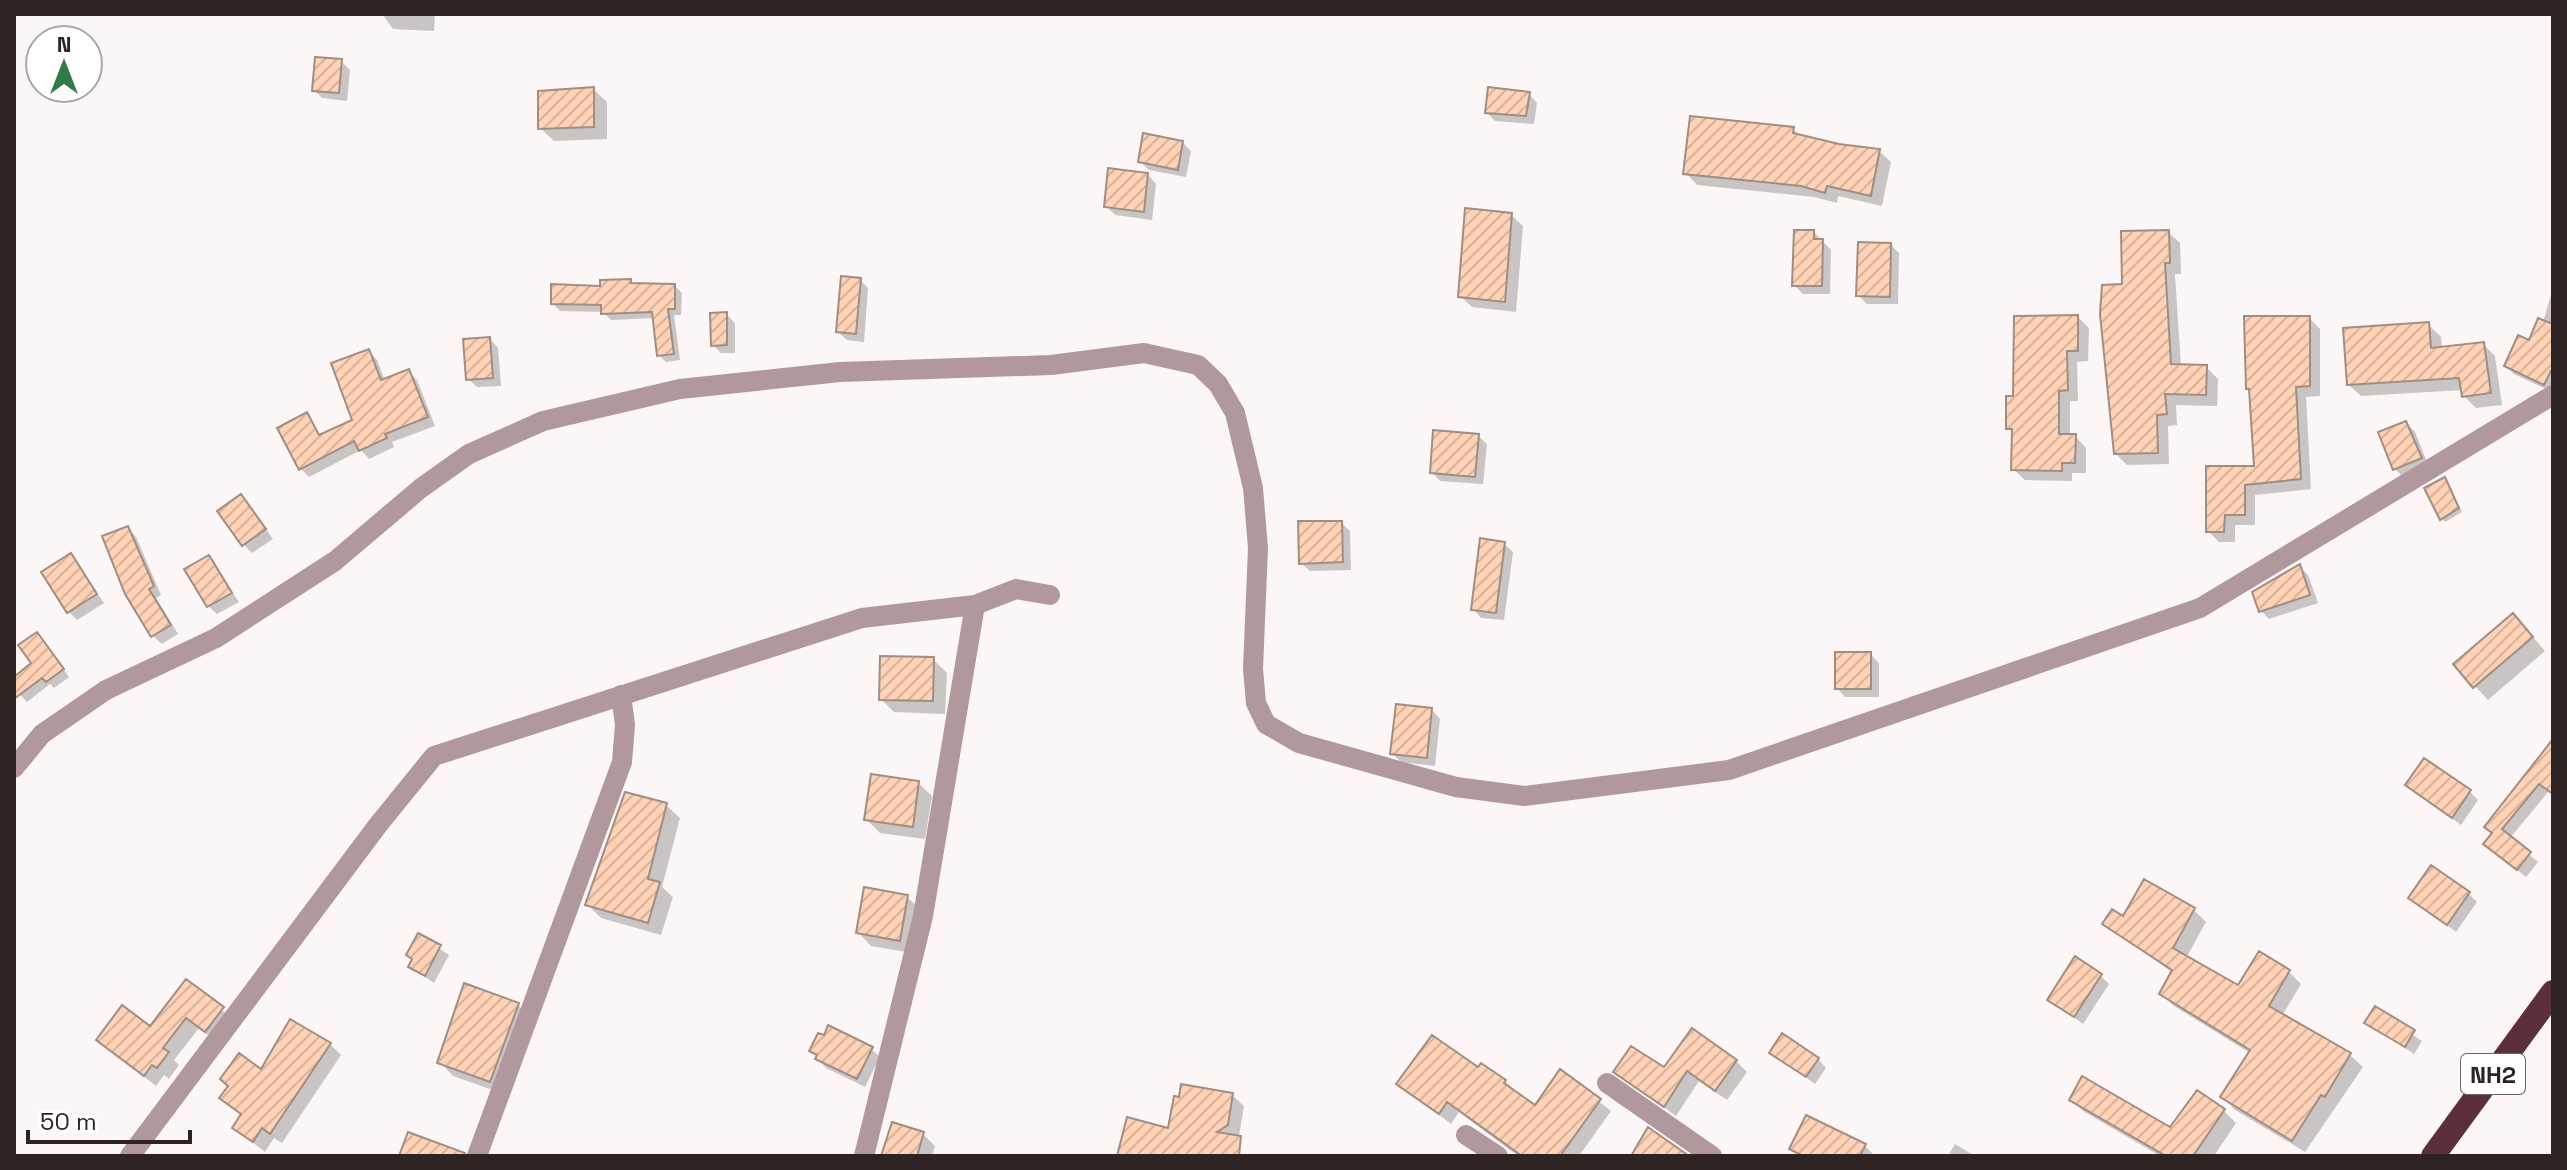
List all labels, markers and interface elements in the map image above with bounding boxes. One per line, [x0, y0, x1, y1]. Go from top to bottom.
north arrow [24, 24, 104, 104]
text: N [57, 30, 71, 58]
road number: NH2 [2461, 1054, 2525, 1094]
scale bar [28, 1094, 190, 1144]
text: 50 m [40, 1106, 97, 1137]

